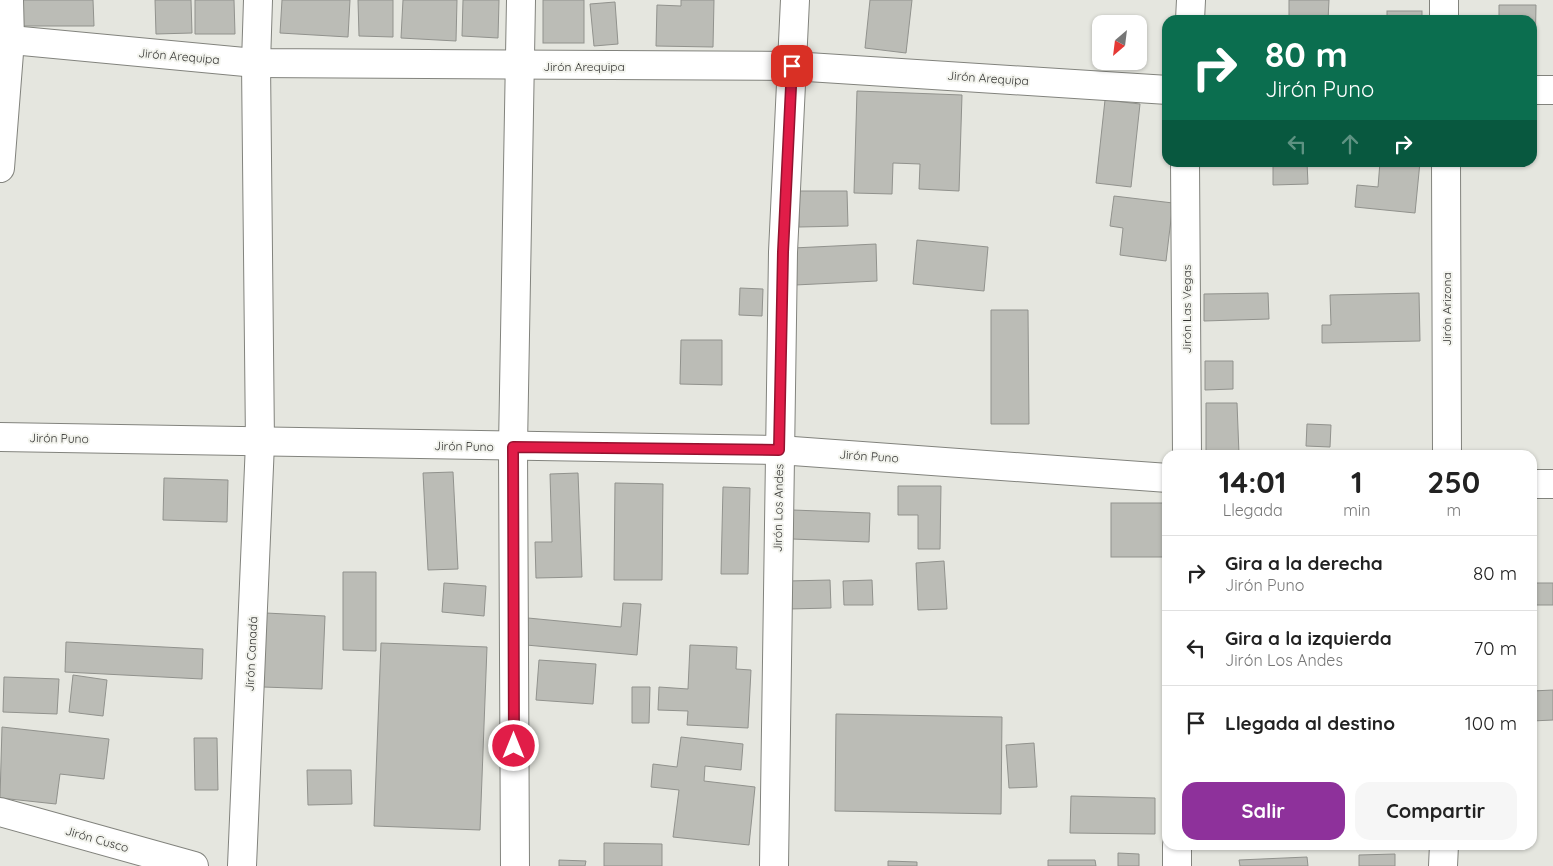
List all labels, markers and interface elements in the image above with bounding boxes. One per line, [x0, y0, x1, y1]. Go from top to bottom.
north arrow [1092, 15, 1148, 70]
map controls [1092, 15, 1147, 70]
text: 80 m [1265, 32, 1348, 76]
icon: right [1182, 35, 1247, 100]
street label: Jirón Arequipa [138, 45, 220, 67]
pin [771, 45, 813, 87]
icon: arrive [778, 52, 806, 80]
street label: Jirón Arequipa [543, 59, 625, 74]
street label: Jirón Arequipa [947, 68, 1029, 88]
text: Jirón Puno [1265, 75, 1374, 103]
icon: left [1283, 130, 1311, 158]
icon: ahead [1336, 130, 1364, 158]
icon: right [1389, 130, 1417, 158]
street label: Jirón Las Vegas [1179, 264, 1194, 353]
street label: Jirón Arizona [1439, 272, 1454, 346]
street label: Jirón Puno [29, 430, 89, 446]
street label: Jirón Puno [434, 438, 494, 454]
street label: Jirón Puno [839, 446, 899, 466]
street label: Jirón Los Andes [770, 463, 786, 552]
text: 14:01 [1219, 463, 1286, 501]
text: 1 [1351, 463, 1363, 501]
text: 250 [1427, 463, 1480, 501]
text: Llegada [1223, 500, 1283, 520]
text: min [1343, 500, 1371, 520]
text: m [1446, 500, 1461, 520]
text: Gira a la derecha [1225, 551, 1383, 575]
icon: right [1182, 559, 1210, 587]
text: 80 m [1473, 561, 1517, 585]
text: Jirón Puno [1225, 575, 1305, 595]
street label: Jirón Canadá [242, 616, 260, 692]
text: Gira a la izquierda [1225, 626, 1392, 650]
icon: left [1182, 634, 1210, 662]
text: 70 m [1473, 636, 1517, 660]
text: Jirón Los Andes [1225, 650, 1343, 670]
icon: arrive [1182, 709, 1210, 737]
text: Llegada al destino [1225, 711, 1395, 735]
text: 100 m [1465, 711, 1517, 735]
position arrow [487, 719, 539, 771]
button: Salir [1182, 782, 1345, 840]
button: Compartir [1355, 782, 1517, 840]
street label: Jirón Cusco [64, 823, 130, 855]

